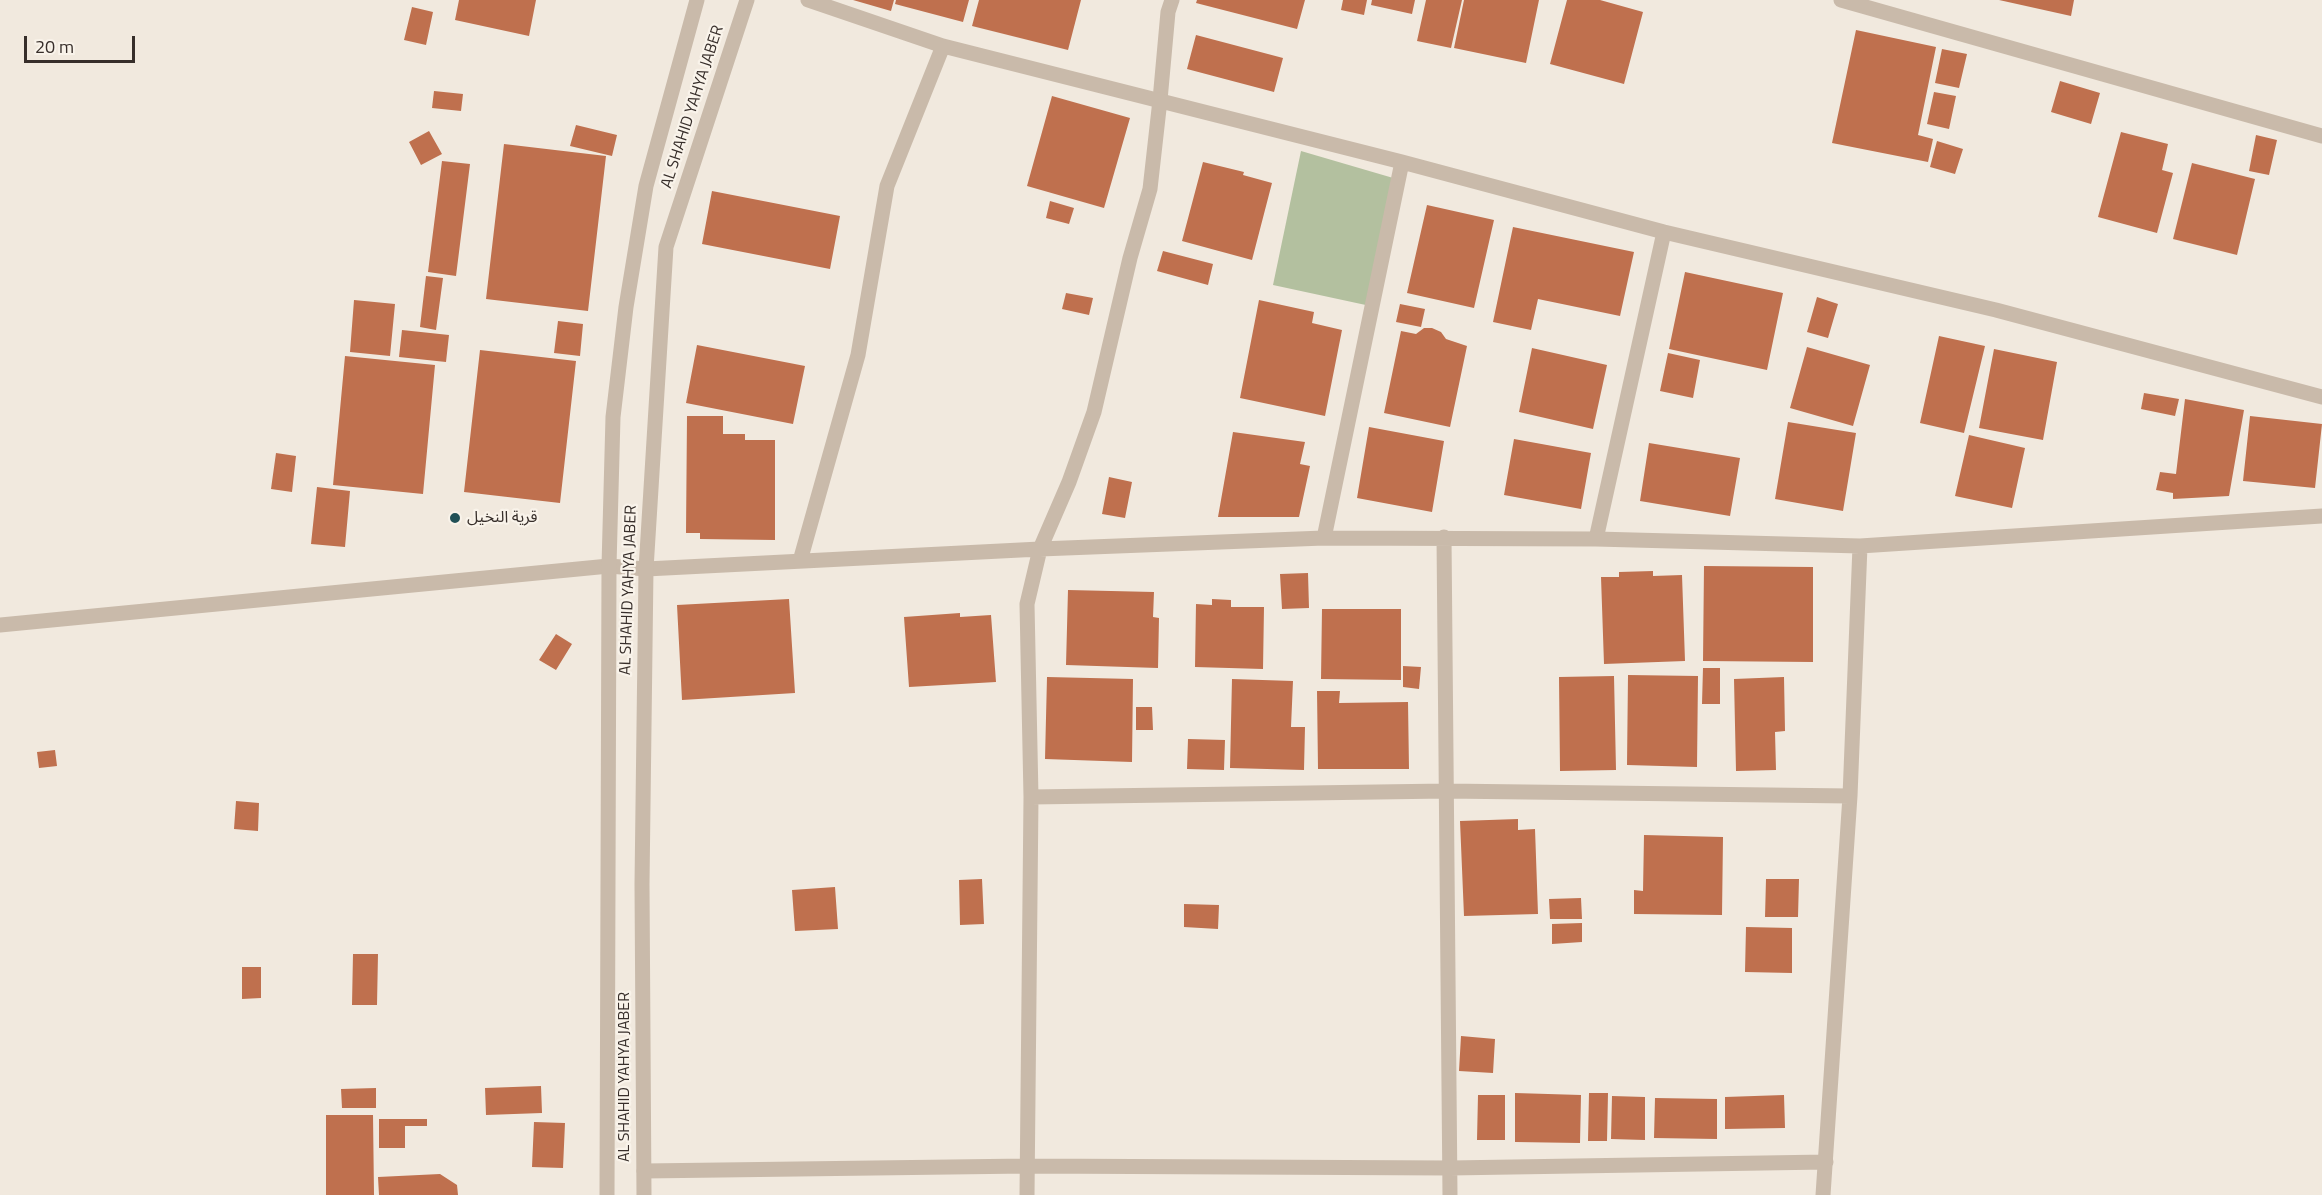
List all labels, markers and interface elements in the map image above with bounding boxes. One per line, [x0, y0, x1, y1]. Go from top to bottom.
street label: AL SHAHID YAHYA JABER [658, 23, 728, 191]
scale bar [27, 24, 138, 62]
text: 20 m [35, 33, 74, 60]
street label: AL SHAHID YAHYA JABER [616, 505, 642, 675]
place label: قرية النخيل [467, 508, 537, 528]
marker: قرية النخيل [448, 511, 462, 525]
street label: AL SHAHID YAHYA JABER [615, 992, 635, 1162]

